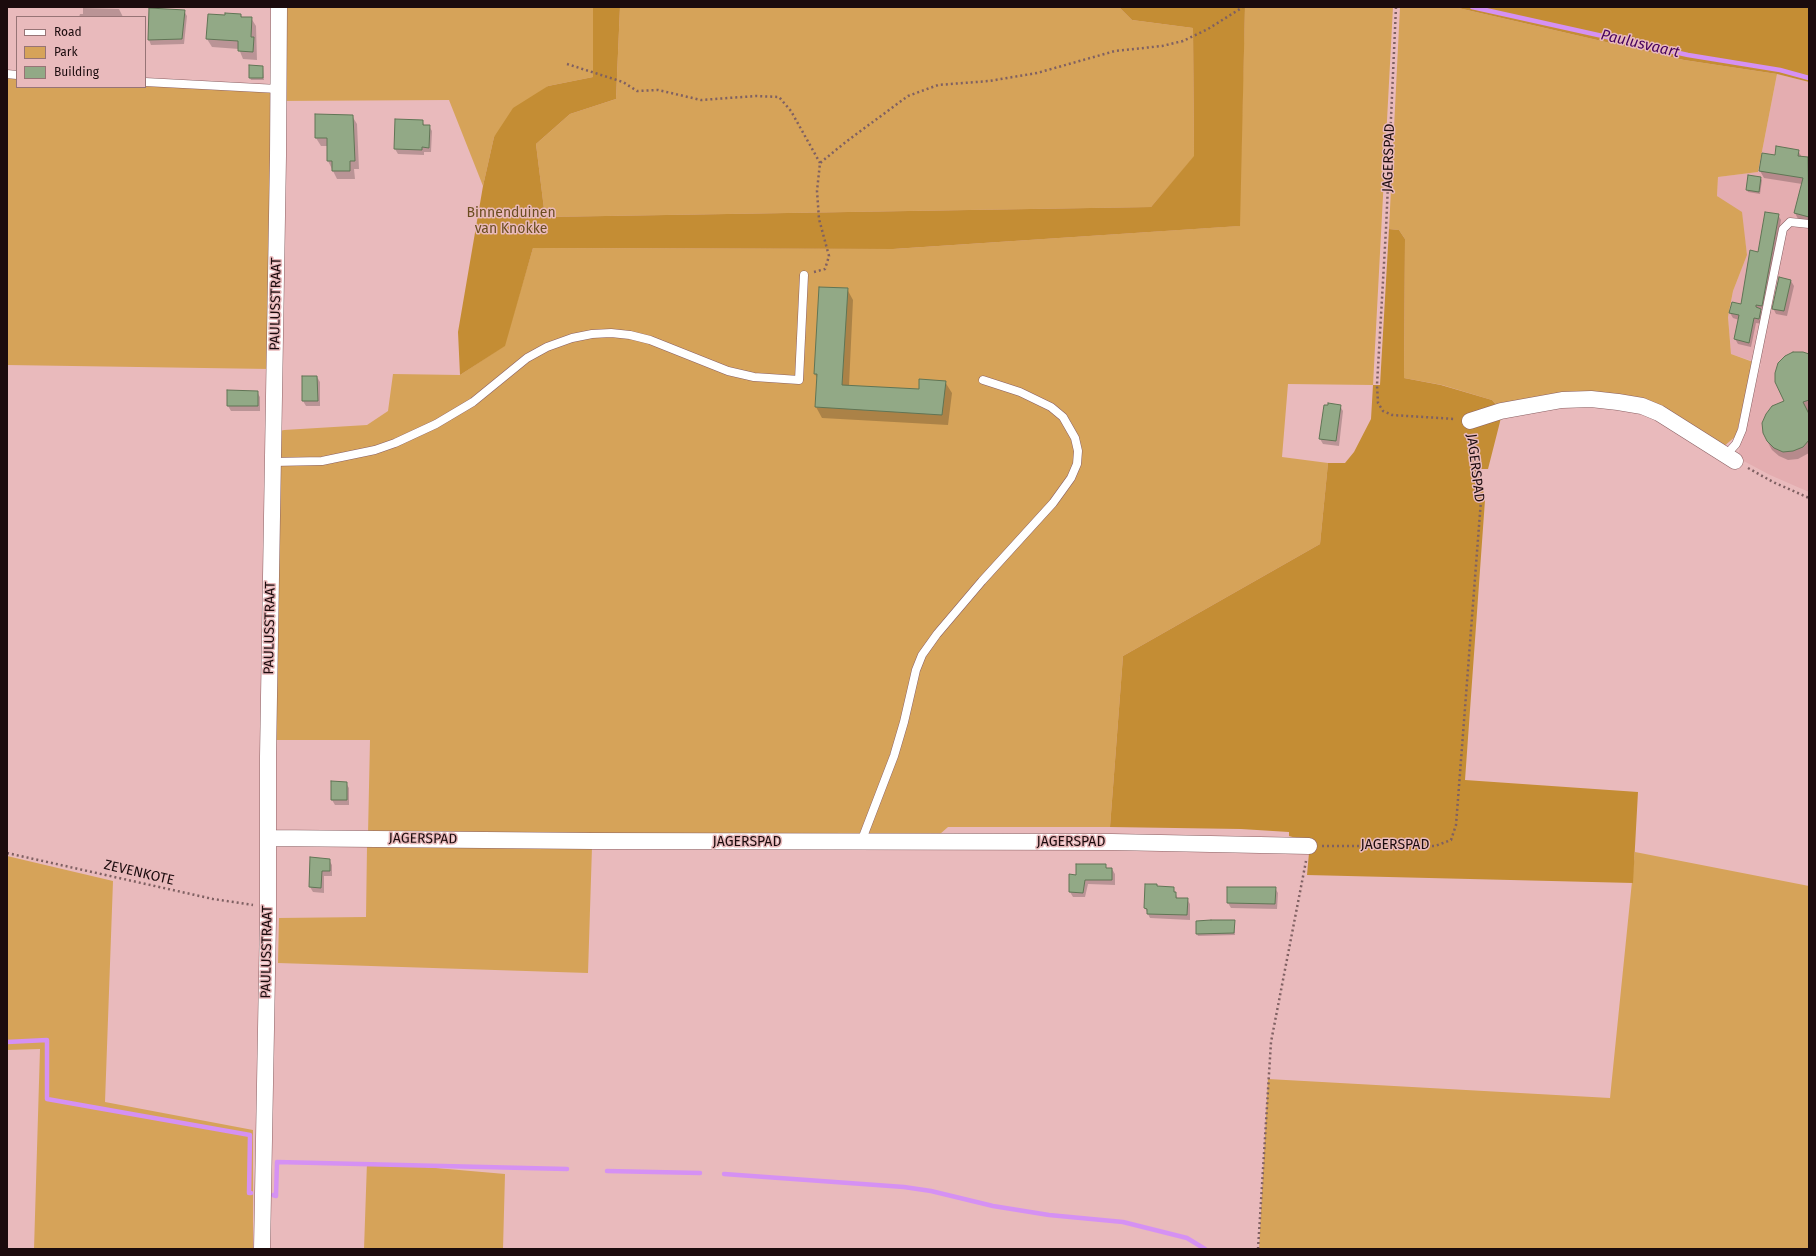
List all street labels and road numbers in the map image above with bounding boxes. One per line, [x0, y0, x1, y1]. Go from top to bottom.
street label: JAGERSPAD [1379, 123, 1399, 193]
street label: PAULUSSTRAAT [267, 257, 285, 351]
street label: JAGERSPAD [1462, 433, 1488, 503]
street label: PAULUSSTRAAT [261, 581, 279, 675]
street label: JAGERSPAD [388, 830, 458, 848]
street label: JAGERSPAD [713, 834, 781, 850]
street label: JAGERSPAD [1037, 834, 1105, 850]
street label: JAGERSPAD [1361, 837, 1429, 853]
street label: ZEVENKOTE [102, 857, 176, 889]
street label: PAULUSSTRAAT [258, 905, 276, 999]

